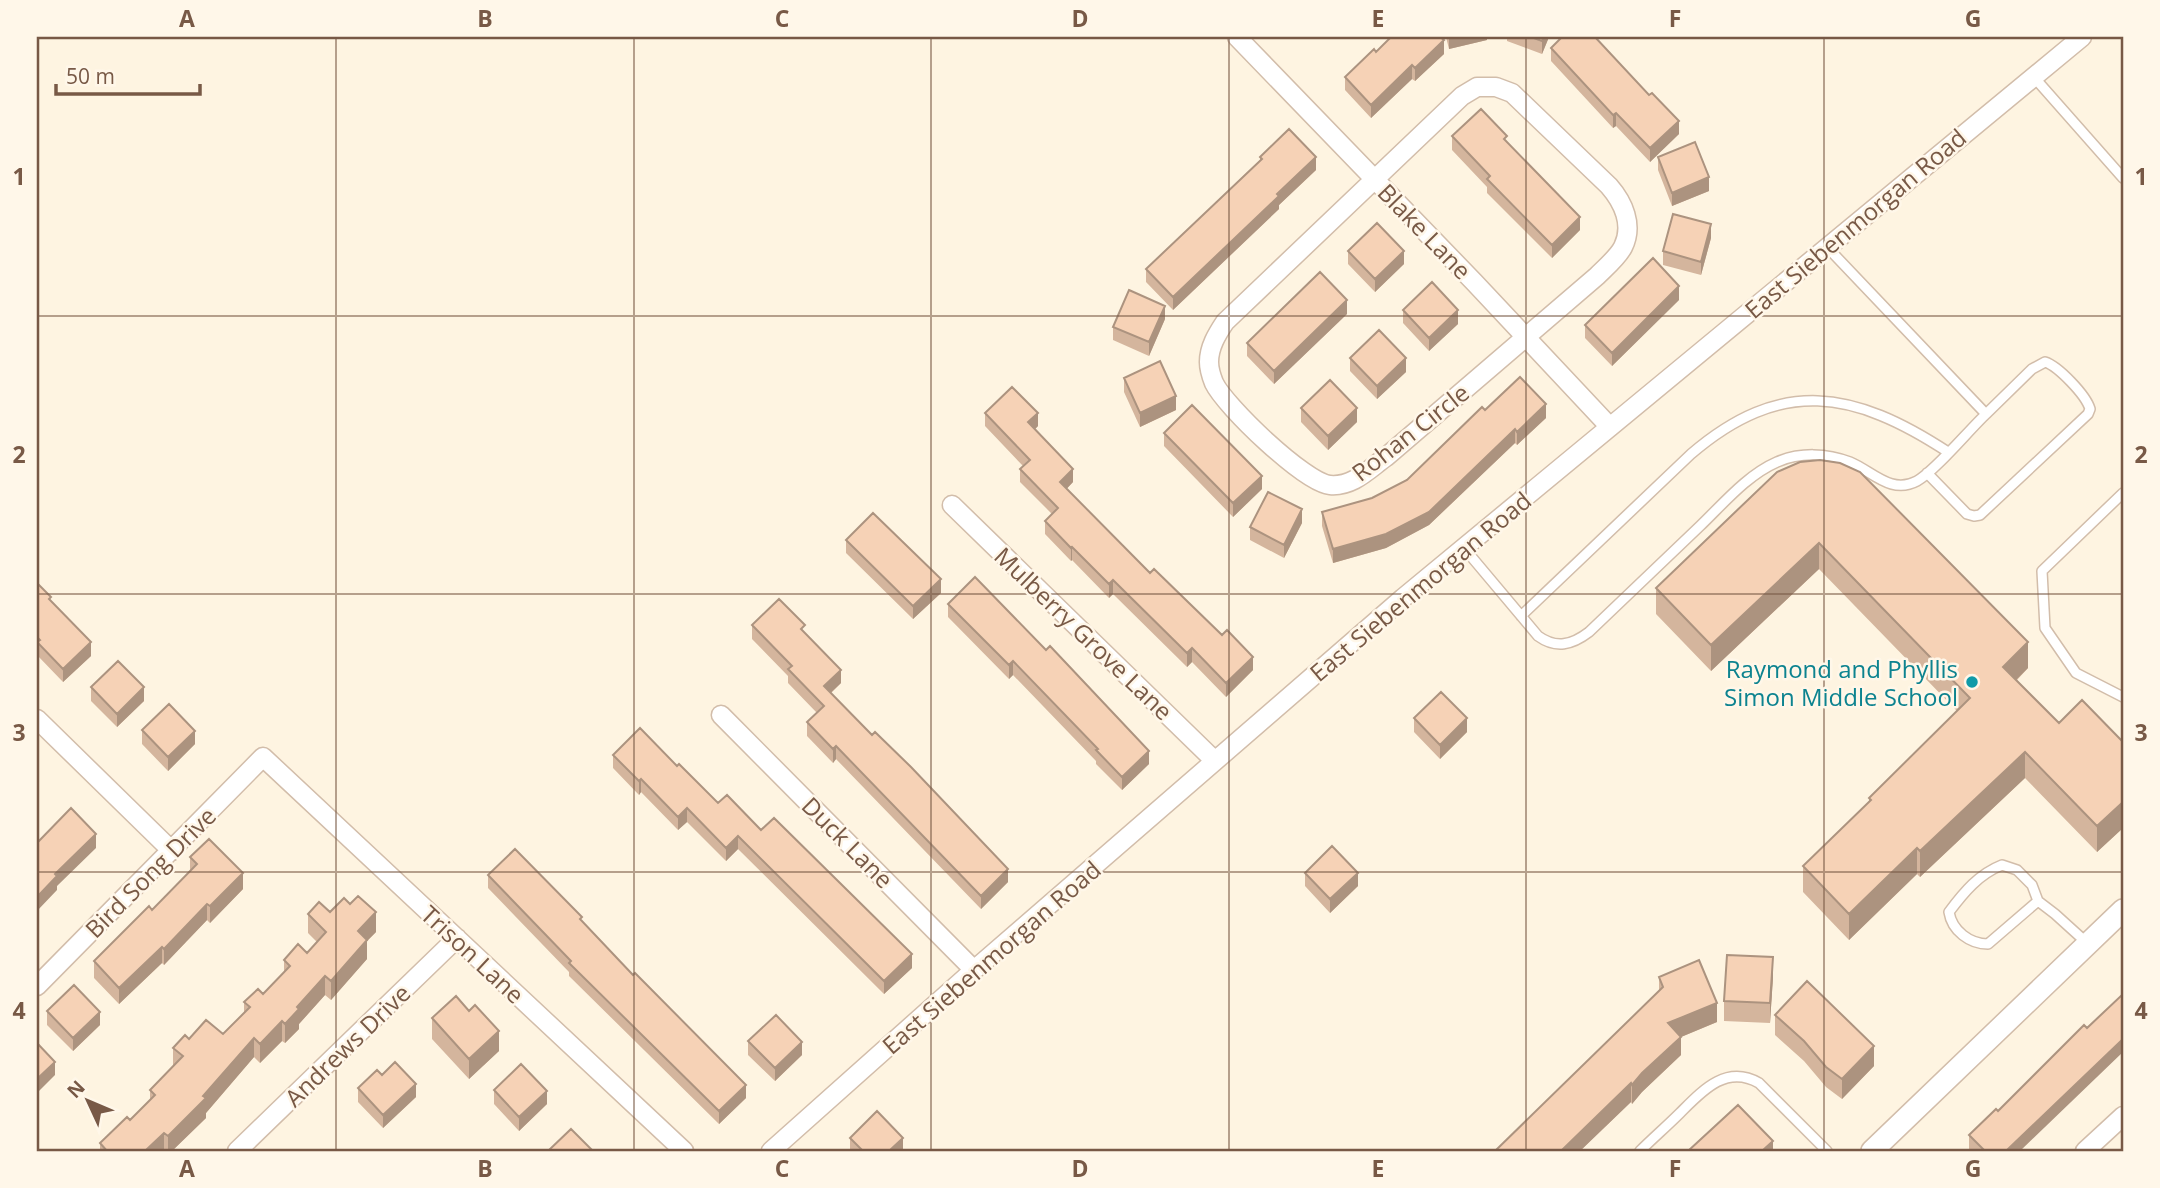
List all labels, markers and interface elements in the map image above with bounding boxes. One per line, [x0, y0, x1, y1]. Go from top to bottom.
text: A [179, 2, 195, 34]
text: B [477, 2, 493, 34]
text: C [775, 2, 789, 34]
text: D [1071, 2, 1089, 34]
text: E [1372, 2, 1384, 34]
text: F [1669, 2, 1681, 34]
text: G [1965, 2, 1981, 34]
scale bar [56, 52, 200, 96]
text: 50 m [66, 62, 115, 90]
street label: East Siebenmorgan Road [1737, 121, 1973, 325]
text: 1 [12, 160, 26, 192]
text: 1 [2134, 160, 2148, 192]
street label: Blake Lane [1371, 176, 1479, 286]
street label: Rohan Circle [1345, 376, 1475, 488]
text: 2 [12, 438, 26, 470]
text: 2 [2134, 438, 2148, 470]
street label: East Siebenmorgan Road [1302, 484, 1538, 688]
street label: Mulberry Grove Lane [988, 539, 1180, 727]
place label: Raymond and Phyllis Simon Middle School [1724, 652, 1958, 713]
marker: Raymond and Phyllis Simon Middle School [1964, 674, 1980, 690]
text: 3 [12, 716, 26, 748]
text: 3 [2134, 716, 2148, 748]
street label: Duck Lane [795, 789, 901, 895]
street label: Bird Song Drive [77, 799, 223, 945]
street label: East Siebenmorgan Road [875, 853, 1107, 1061]
street label: Trison Lane [414, 898, 532, 1010]
street label: Andrews Drive [277, 977, 417, 1113]
text: 4 [12, 994, 26, 1026]
text: 4 [2134, 994, 2148, 1026]
north arrow [52, 1066, 122, 1136]
text: N [61, 1075, 90, 1104]
text: A [179, 1152, 195, 1184]
text: B [477, 1152, 493, 1184]
text: C [775, 1152, 789, 1184]
text: D [1071, 1152, 1089, 1184]
text: E [1372, 1152, 1384, 1184]
text: F [1669, 1152, 1681, 1184]
text: G [1965, 1152, 1981, 1184]

